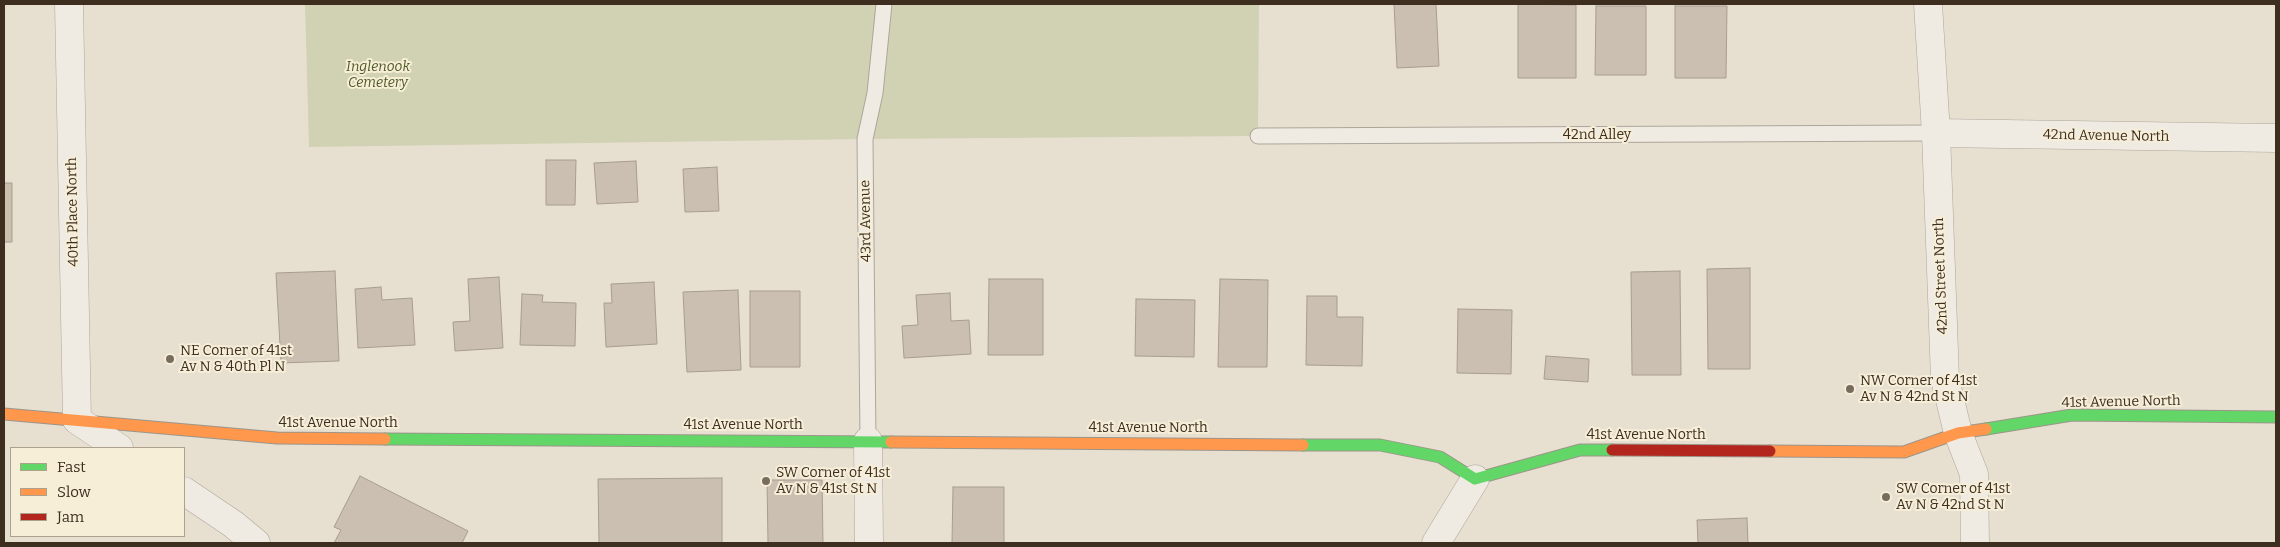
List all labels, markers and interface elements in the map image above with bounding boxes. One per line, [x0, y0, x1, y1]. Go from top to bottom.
park label: Inglenook Cemetery [346, 59, 410, 92]
street label: 42nd Avenue North [2043, 126, 2169, 146]
street label: 42nd Alley [1563, 127, 1631, 143]
street label: 40th Place North [64, 157, 82, 267]
street label: 43rd Avenue [857, 180, 875, 262]
street label: 42nd Street North [1931, 217, 1951, 335]
place label: NE Corner of 41st Av N & 40th Pl N [180, 343, 292, 376]
marker: NE Corner of 41st Av N & 40th Pl N [164, 353, 176, 365]
place label: NW Corner of 41st Av N & 42nd St N [1860, 373, 1977, 406]
marker: NW Corner of 41st Av N & 42nd St N [1844, 383, 1856, 395]
street label: 41st Avenue North [2061, 393, 2181, 411]
street label: 41st Avenue North [278, 415, 398, 431]
street label: 41st Avenue North [683, 417, 803, 433]
street label: 41st Avenue North [1088, 420, 1208, 436]
street label: 41st Avenue North [1586, 427, 1706, 443]
legend [10, 447, 185, 537]
text: Fast [57, 458, 86, 476]
place label: SW Corner of 41st Av N & 41st St N [776, 465, 890, 498]
marker: SW Corner of 41st Av N & 41st St N [760, 475, 772, 487]
place label: SW Corner of 41st Av N & 42nd St N [1896, 481, 2010, 514]
text: Slow [57, 483, 91, 501]
marker: SW Corner of 41st Av N & 42nd St N [1880, 491, 1892, 503]
text: Jam [57, 508, 84, 526]

